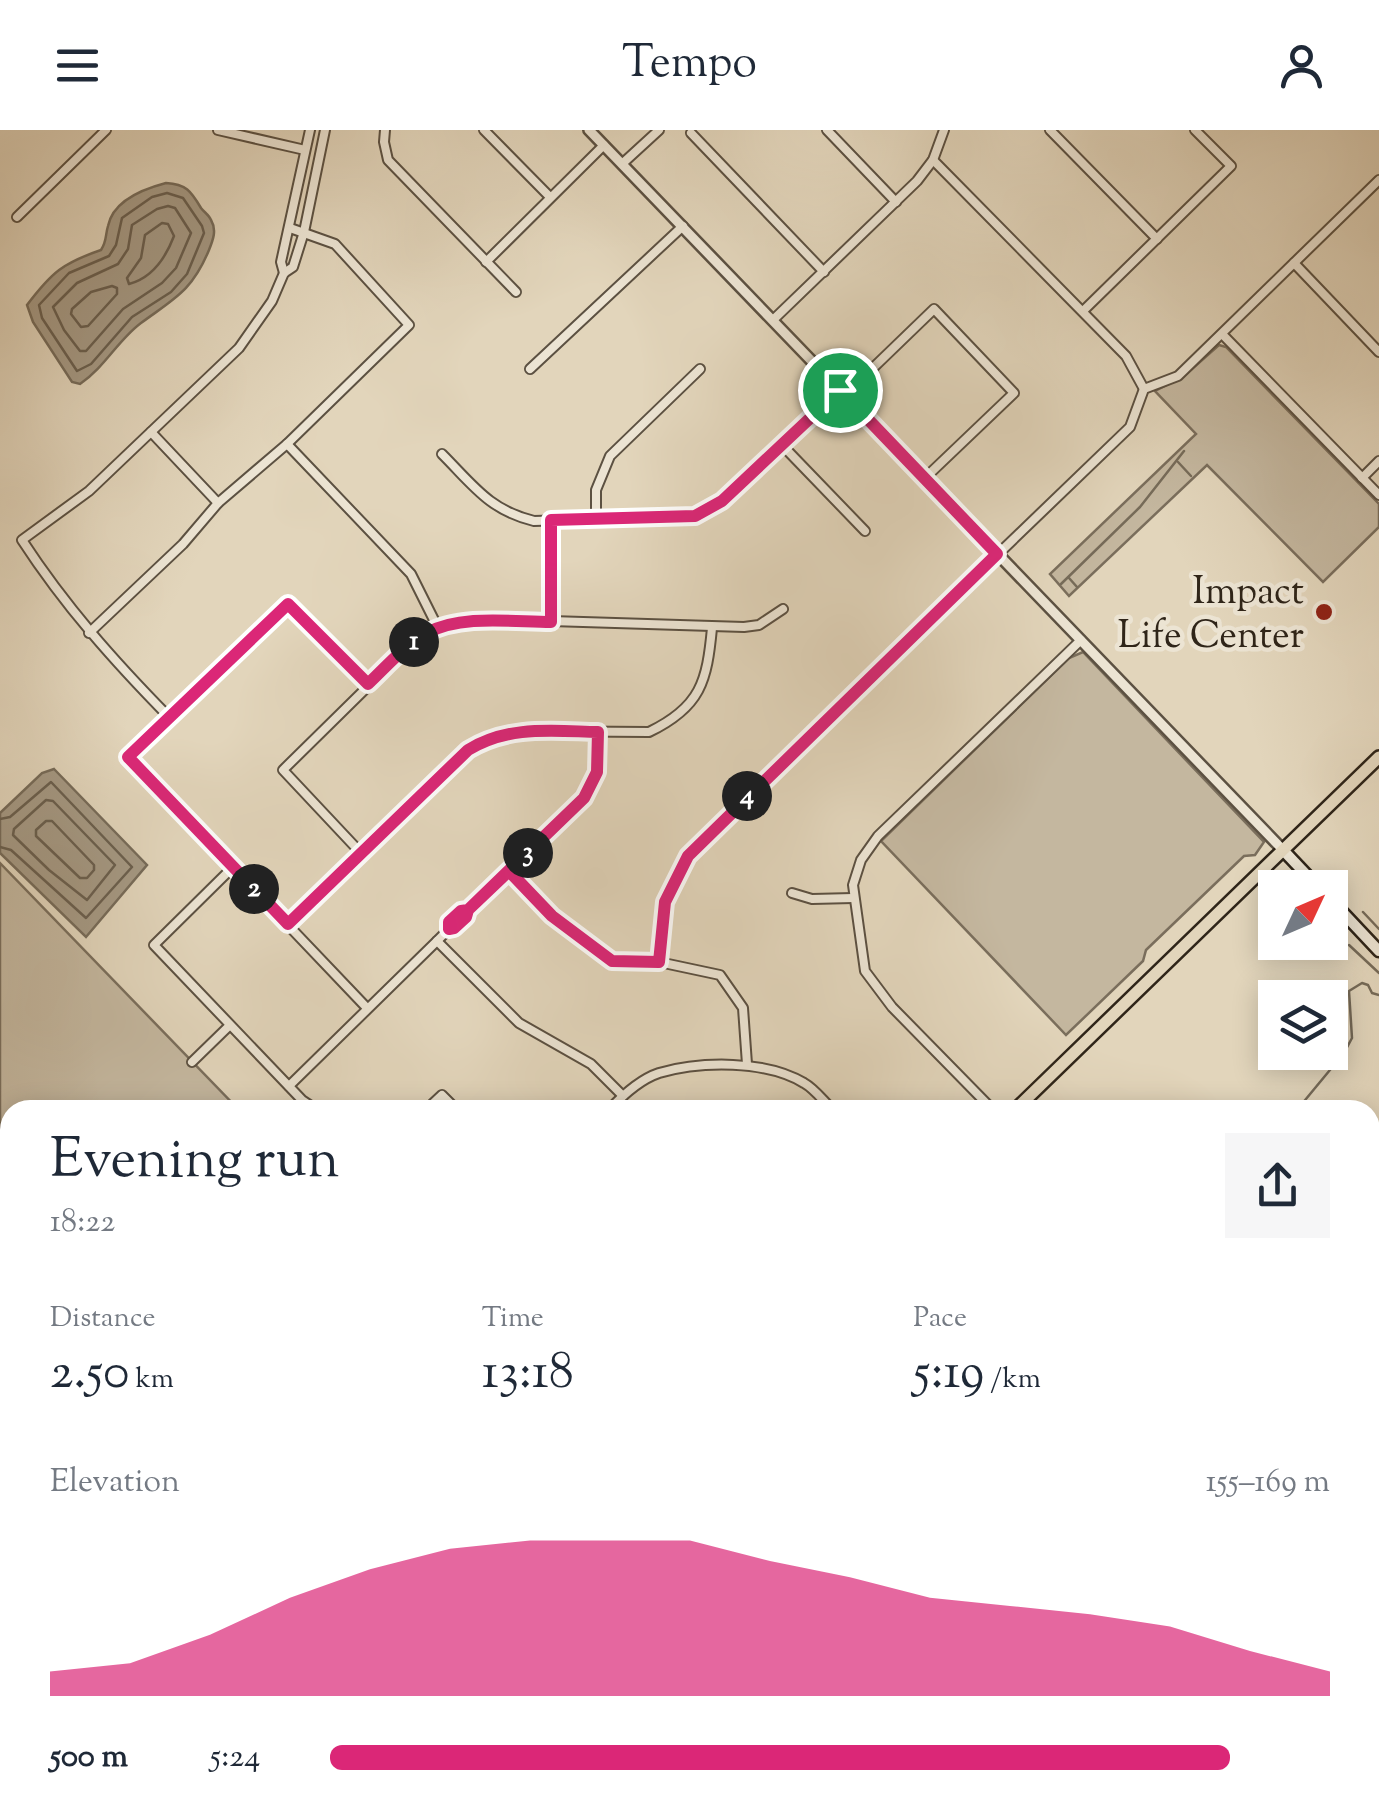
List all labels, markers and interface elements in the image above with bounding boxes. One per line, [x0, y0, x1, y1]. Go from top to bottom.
text: Tempo [622, 33, 757, 98]
icon: menu [50, 38, 105, 93]
icon: person [1274, 38, 1329, 93]
pin [798, 348, 883, 433]
icon: arrive [813, 363, 868, 418]
place label: Impact Life Center [1118, 567, 1304, 665]
marker: Impact Life Center [1313, 601, 1335, 623]
pin: 1 [389, 617, 439, 667]
text: 1 [409, 622, 419, 662]
pin: 4 [722, 771, 772, 821]
text: 4 [740, 776, 754, 816]
pin: 3 [503, 828, 553, 878]
text: 3 [522, 833, 534, 873]
pin: 2 [229, 864, 279, 914]
text: 2 [247, 869, 261, 909]
north arrow [1258, 870, 1348, 960]
map controls [1258, 870, 1348, 1070]
button: layers [1258, 980, 1348, 1070]
text: Evening run [50, 1123, 339, 1202]
button: share [1225, 1133, 1330, 1238]
text: 18:22 [50, 1200, 115, 1246]
text: Distance [50, 1299, 156, 1339]
text: Time [482, 1299, 544, 1339]
text: Pace [913, 1299, 967, 1339]
text: 2.50 [50, 1339, 130, 1411]
text: 13:18 [482, 1339, 574, 1411]
text: 5:19 [913, 1339, 984, 1411]
text: km [130, 1360, 174, 1400]
text: /km [984, 1360, 1041, 1400]
text: Elevation [50, 1460, 180, 1506]
text: 155–169 m [1206, 1460, 1330, 1506]
text: 500 m [50, 1735, 128, 1781]
text: 5:24 [210, 1735, 260, 1781]

